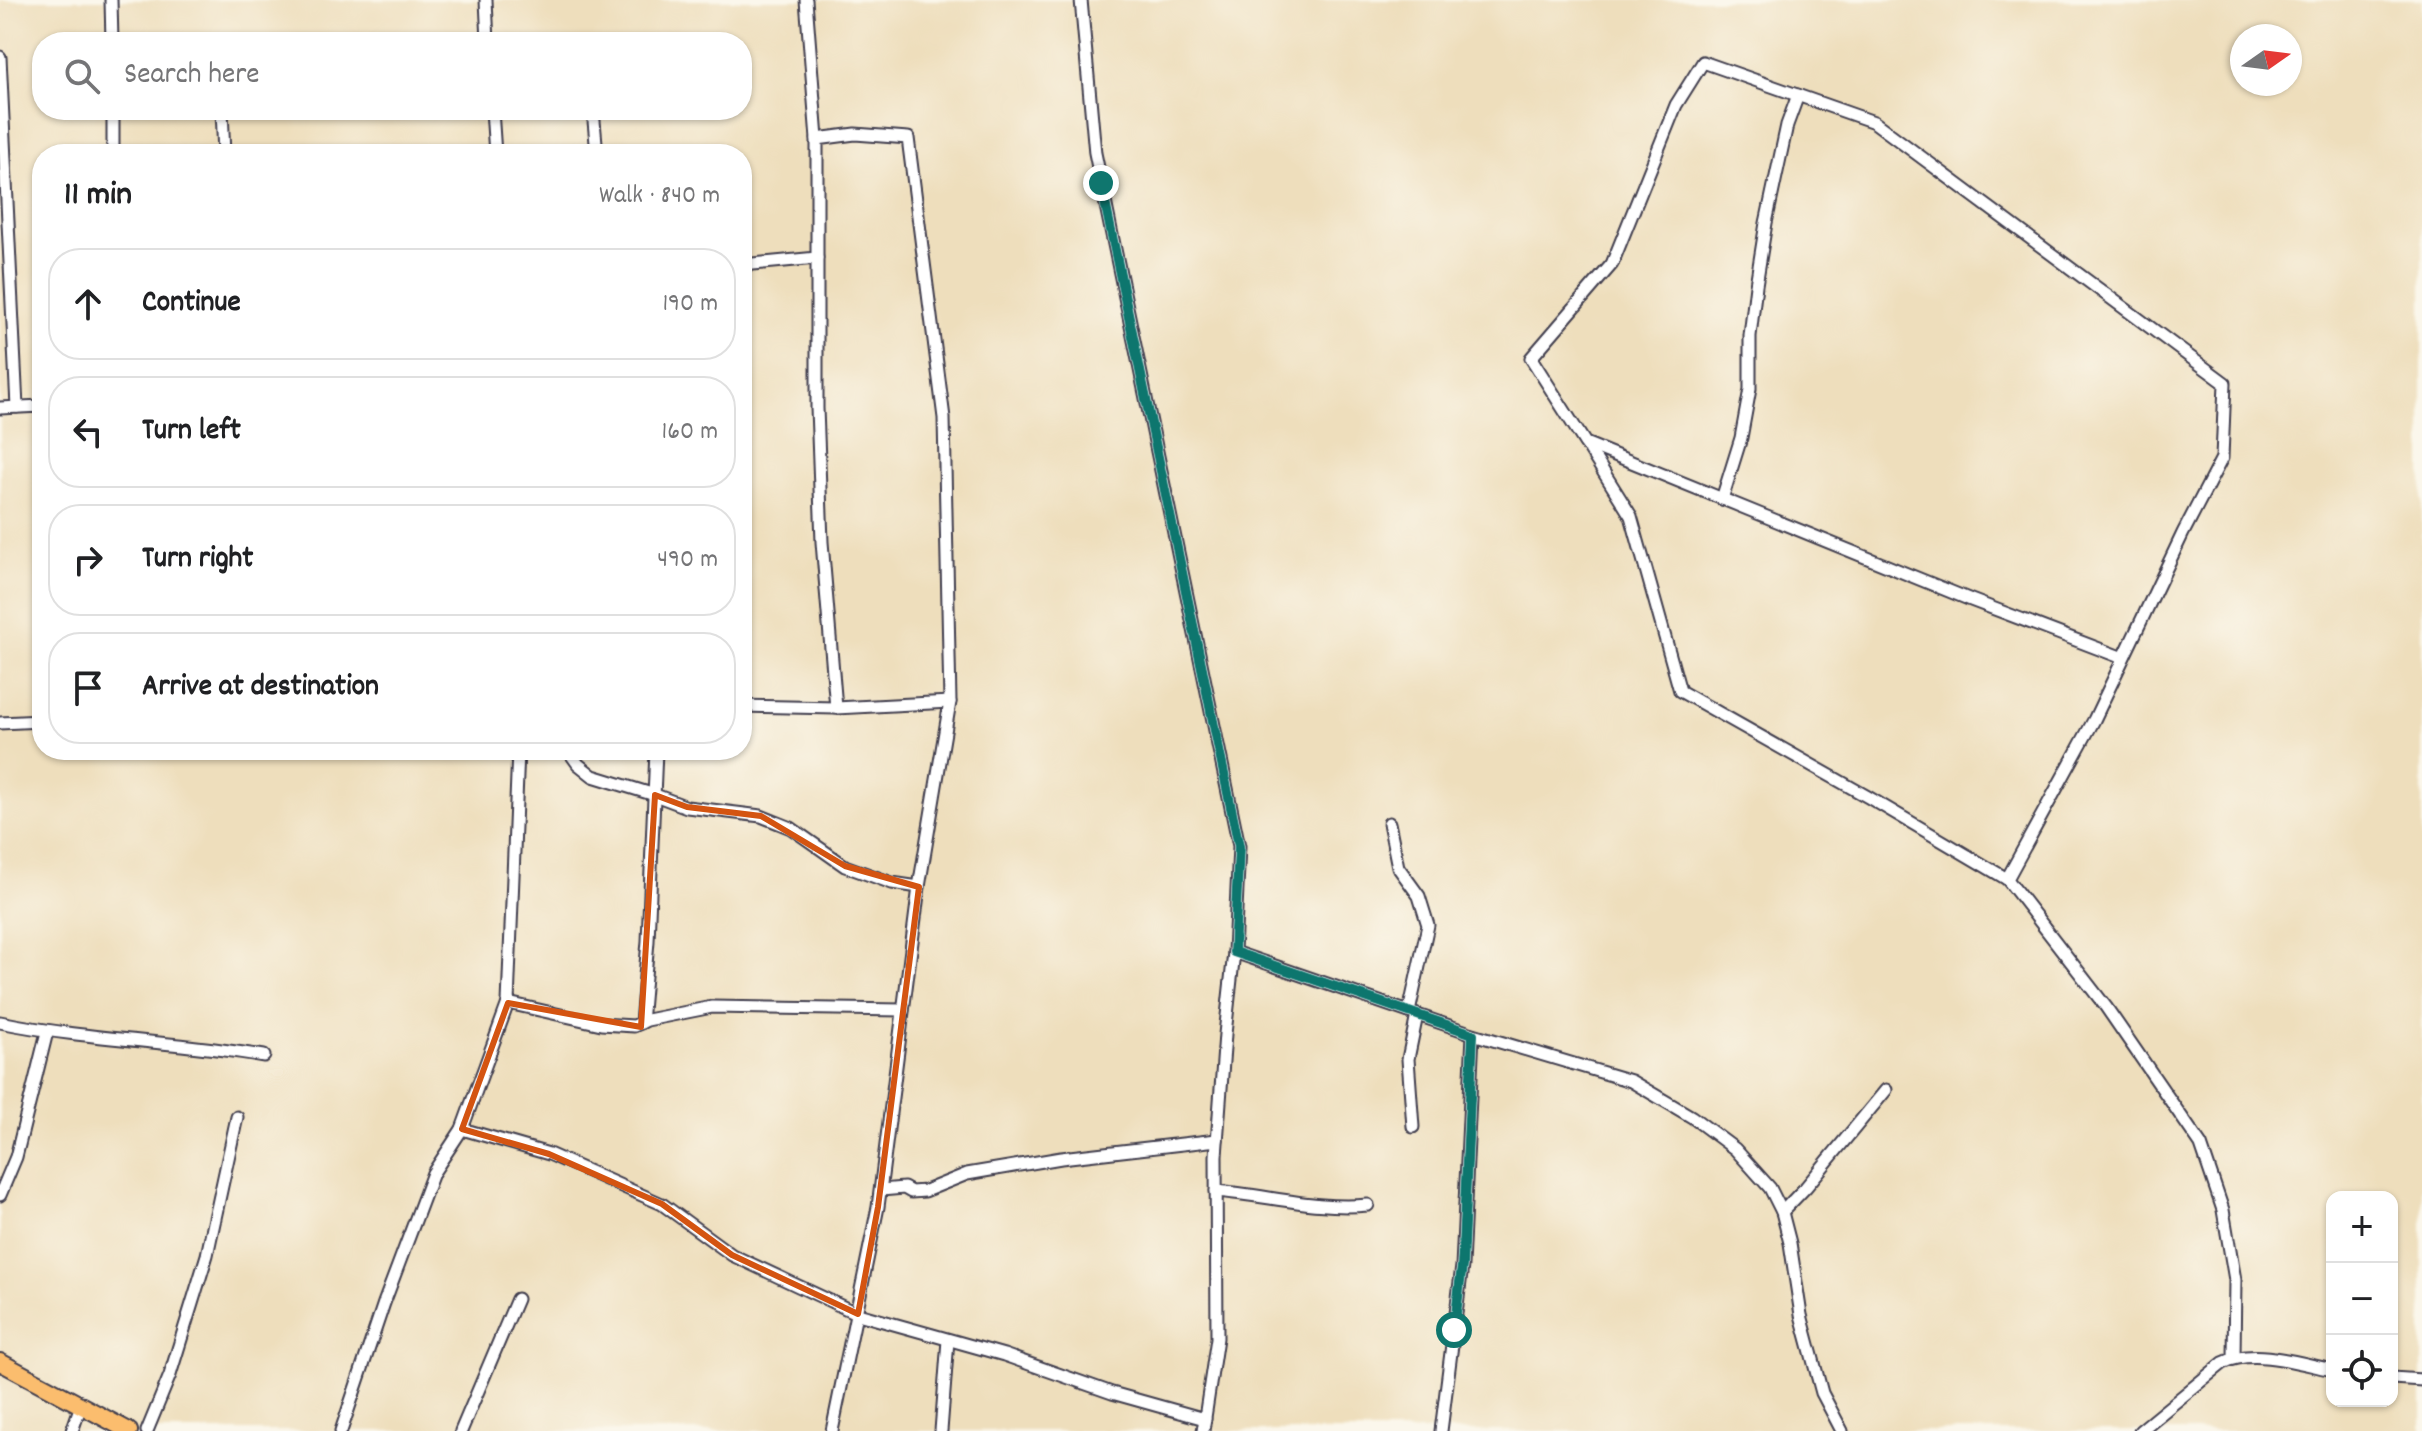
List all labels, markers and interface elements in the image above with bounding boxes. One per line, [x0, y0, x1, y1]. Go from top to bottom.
north arrow [2230, 24, 2302, 96]
search box [32, 32, 752, 120]
icon: search [60, 54, 104, 98]
text: Search here [124, 55, 260, 98]
route end [1083, 165, 1119, 201]
text: 11 min [64, 172, 132, 221]
text: Walk · 840 m [599, 178, 720, 215]
icon: ahead [66, 282, 110, 326]
text: Continue [142, 283, 241, 326]
text: 190 m [662, 286, 718, 323]
icon: left [66, 410, 110, 454]
text: Turn left [142, 411, 241, 454]
text: 160 m [662, 414, 718, 451]
icon: right [66, 538, 110, 582]
text: Turn right [142, 539, 253, 582]
text: 490 m [657, 542, 718, 579]
icon: arrive [66, 666, 110, 710]
text: Arrive at destination [142, 667, 379, 710]
map controls [2326, 1191, 2398, 1407]
button: + [2326, 1191, 2398, 1263]
button: − [2326, 1263, 2398, 1335]
route start [1436, 1312, 1472, 1348]
button: locate [2326, 1335, 2398, 1407]

